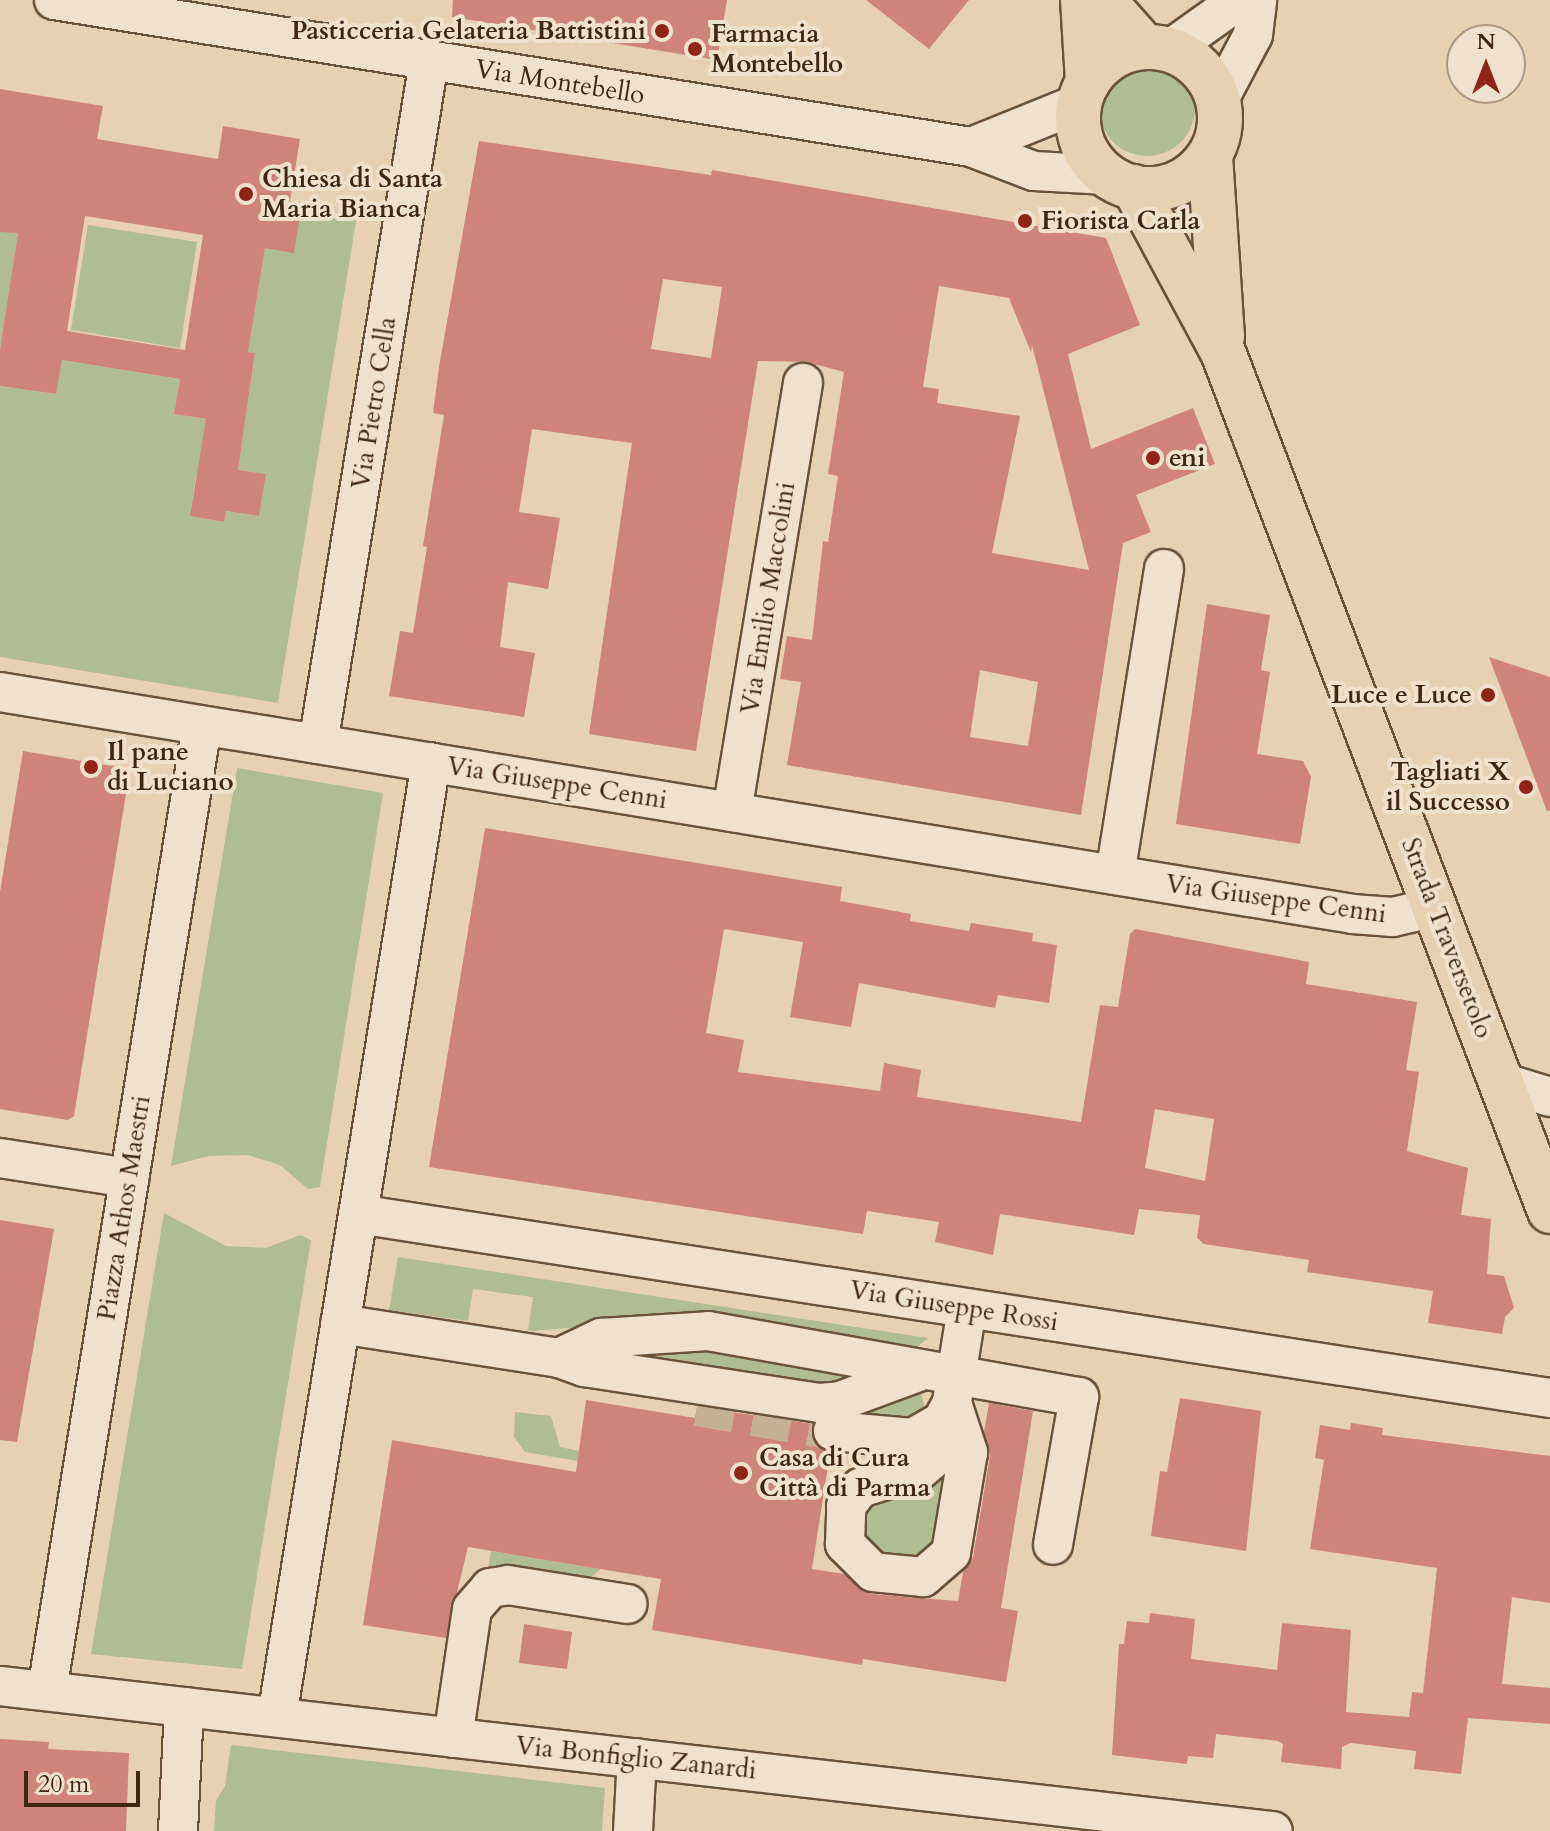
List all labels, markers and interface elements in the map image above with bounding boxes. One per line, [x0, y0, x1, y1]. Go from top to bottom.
place label: Pasticceria Gelateria Battistini [291, 15, 646, 47]
place label: Farmacia Montebello [711, 18, 843, 80]
marker: Pasticceria Gelateria Battistini [653, 22, 671, 40]
north arrow [1446, 24, 1526, 104]
text: N [1476, 27, 1496, 57]
marker: Farmacia Montebello [686, 40, 704, 58]
street label: Via Montebello [473, 53, 647, 111]
place label: Chiesa di Santa Maria Bianca [262, 163, 443, 224]
marker: Chiesa di Santa Maria Bianca [237, 185, 255, 203]
place label: Fiorista Carla [1041, 205, 1200, 237]
marker: Fiorista Carla [1016, 212, 1034, 230]
street label: Via Pietro Cella [345, 315, 403, 491]
place label: eni [1169, 442, 1205, 474]
marker: eni [1144, 449, 1162, 467]
street label: Via Emilio Maccolini [734, 480, 802, 716]
place label: Luce e Luce [1331, 679, 1472, 711]
marker: Luce e Luce [1479, 686, 1497, 704]
place label: Il pane di Luciano [107, 736, 234, 798]
street label: Via Giuseppe Cenni [445, 750, 669, 816]
place label: Tagliati X il Successo [1386, 756, 1510, 818]
marker: Il pane di Luciano [82, 758, 100, 776]
marker: Tagliati X il Successo [1517, 778, 1535, 796]
street label: Strada Traversetolo [1395, 834, 1499, 1042]
street label: Via Giuseppe Cenni [1164, 868, 1388, 930]
street label: Piazza Athos Maestri [91, 1093, 157, 1323]
street label: Via Giuseppe Rossi [848, 1274, 1060, 1338]
place label: Casa di Cura Città di Parma [759, 1442, 930, 1504]
marker: Casa di Cura Città di Parma [730, 1462, 752, 1484]
street label: Via Bonfiglio Zanardi [514, 1730, 758, 1786]
scale bar [28, 1755, 144, 1805]
text: 20 m [38, 1768, 89, 1801]

